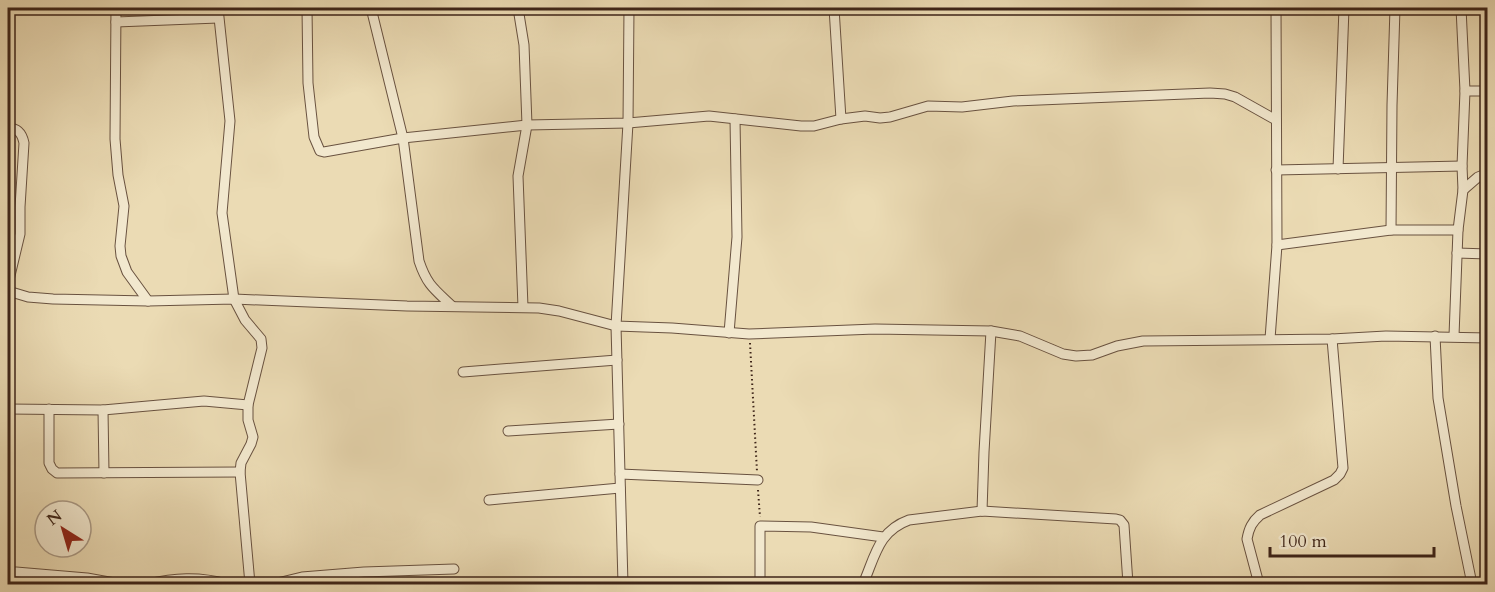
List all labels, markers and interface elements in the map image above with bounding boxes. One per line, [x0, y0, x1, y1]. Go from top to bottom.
north arrow [33, 499, 93, 559]
text: N [42, 505, 67, 531]
scale bar [1270, 520, 1434, 558]
text: 100 m [1279, 529, 1327, 554]

